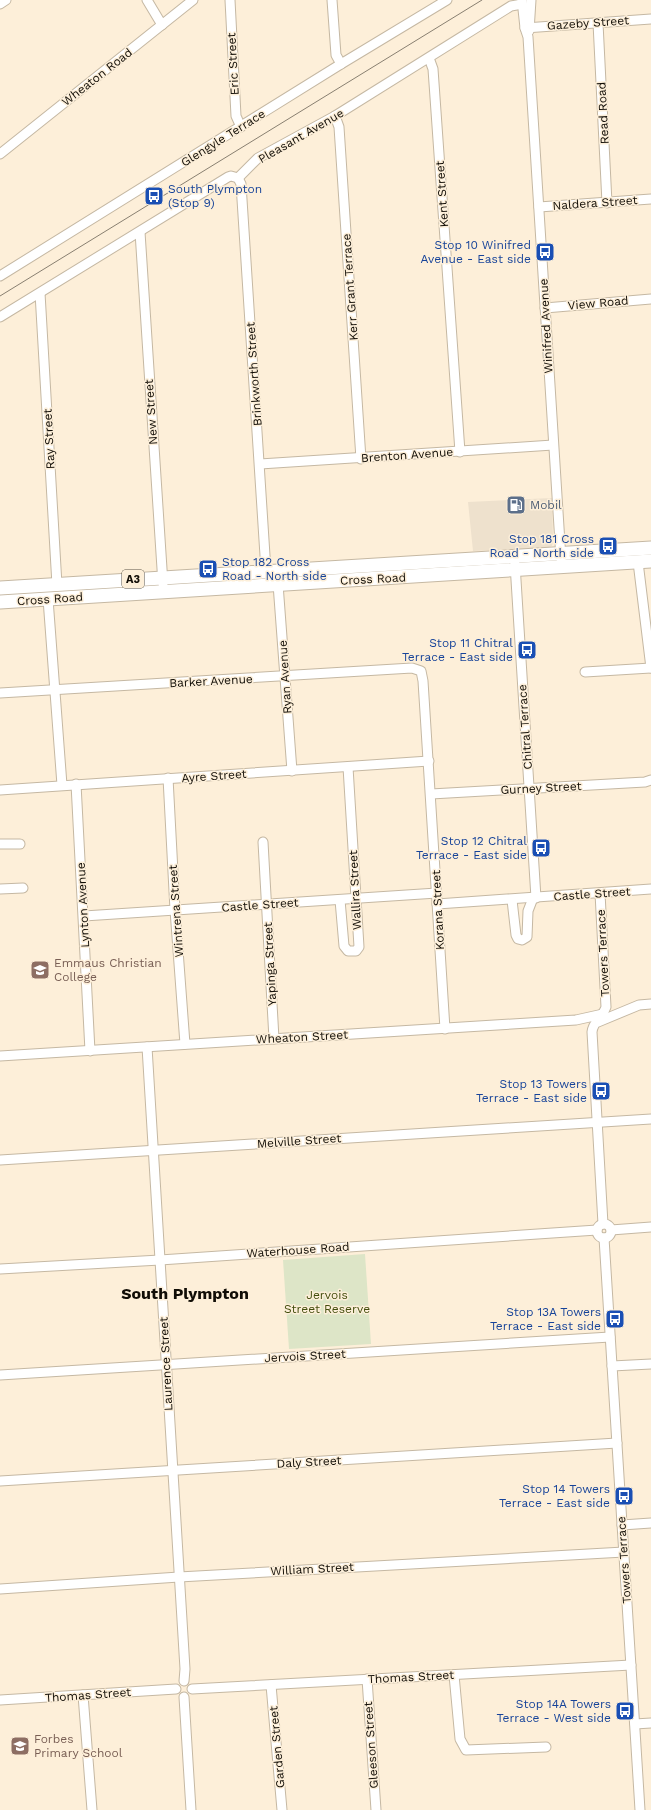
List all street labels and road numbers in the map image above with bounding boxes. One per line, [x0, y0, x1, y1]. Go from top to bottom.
street label: Gazeby Street [547, 13, 629, 33]
street label: Eric Street [224, 32, 242, 96]
street label: Wheaton Road [59, 45, 135, 109]
street label: Read Road [594, 81, 612, 145]
street label: Glengyle Terrace [178, 106, 268, 170]
street label: Pleasant Avenue [256, 106, 346, 166]
street label: Kent Street [433, 160, 451, 228]
street label: Naldera Street [552, 193, 638, 213]
street label: Kerr Grant Terrace [339, 233, 361, 341]
street label: Winifred Avenue [537, 278, 555, 374]
street label: View Road [567, 293, 629, 313]
street label: Brinkworth Street [243, 321, 265, 427]
street label: New Street [142, 379, 160, 445]
street label: Ray Street [40, 408, 58, 470]
street label: Brenton Avenue [360, 445, 454, 465]
road number: A3 [122, 570, 144, 588]
street label: Cross Road [340, 570, 406, 588]
street label: Cross Road [17, 590, 83, 608]
street label: Ryan Avenue [275, 640, 295, 714]
street label: Barker Avenue [169, 672, 253, 690]
street label: Chitral Terrace [515, 684, 535, 770]
street label: Ayre Street [181, 767, 247, 785]
street label: Gurney Street [500, 779, 582, 797]
street label: Wallira Street [346, 850, 364, 930]
street label: Lynton Avenue [74, 862, 92, 948]
street label: Wintrena Street [166, 864, 186, 958]
street label: Korana Street [429, 870, 447, 950]
street label: Castle Street [553, 884, 631, 904]
street label: Castle Street [221, 895, 299, 915]
street label: Towers Terrace [594, 909, 612, 997]
street label: Yapinga Street [261, 922, 279, 1006]
street label: Wheaton Street [256, 1028, 348, 1046]
street label: Melville Street [256, 1131, 342, 1151]
street label: Waterhouse Road [246, 1239, 350, 1261]
street label: Laurence Street [157, 1317, 175, 1411]
street label: Jervois Street [264, 1347, 346, 1365]
street label: Daly Street [276, 1453, 342, 1471]
street label: Towers Terrace [614, 1516, 634, 1604]
street label: William Street [270, 1560, 354, 1578]
street label: Thomas Street [367, 1668, 455, 1686]
street label: Thomas Street [44, 1685, 132, 1705]
street label: Gleeson Street [361, 1701, 381, 1789]
street label: Garden Street [266, 1705, 288, 1789]

